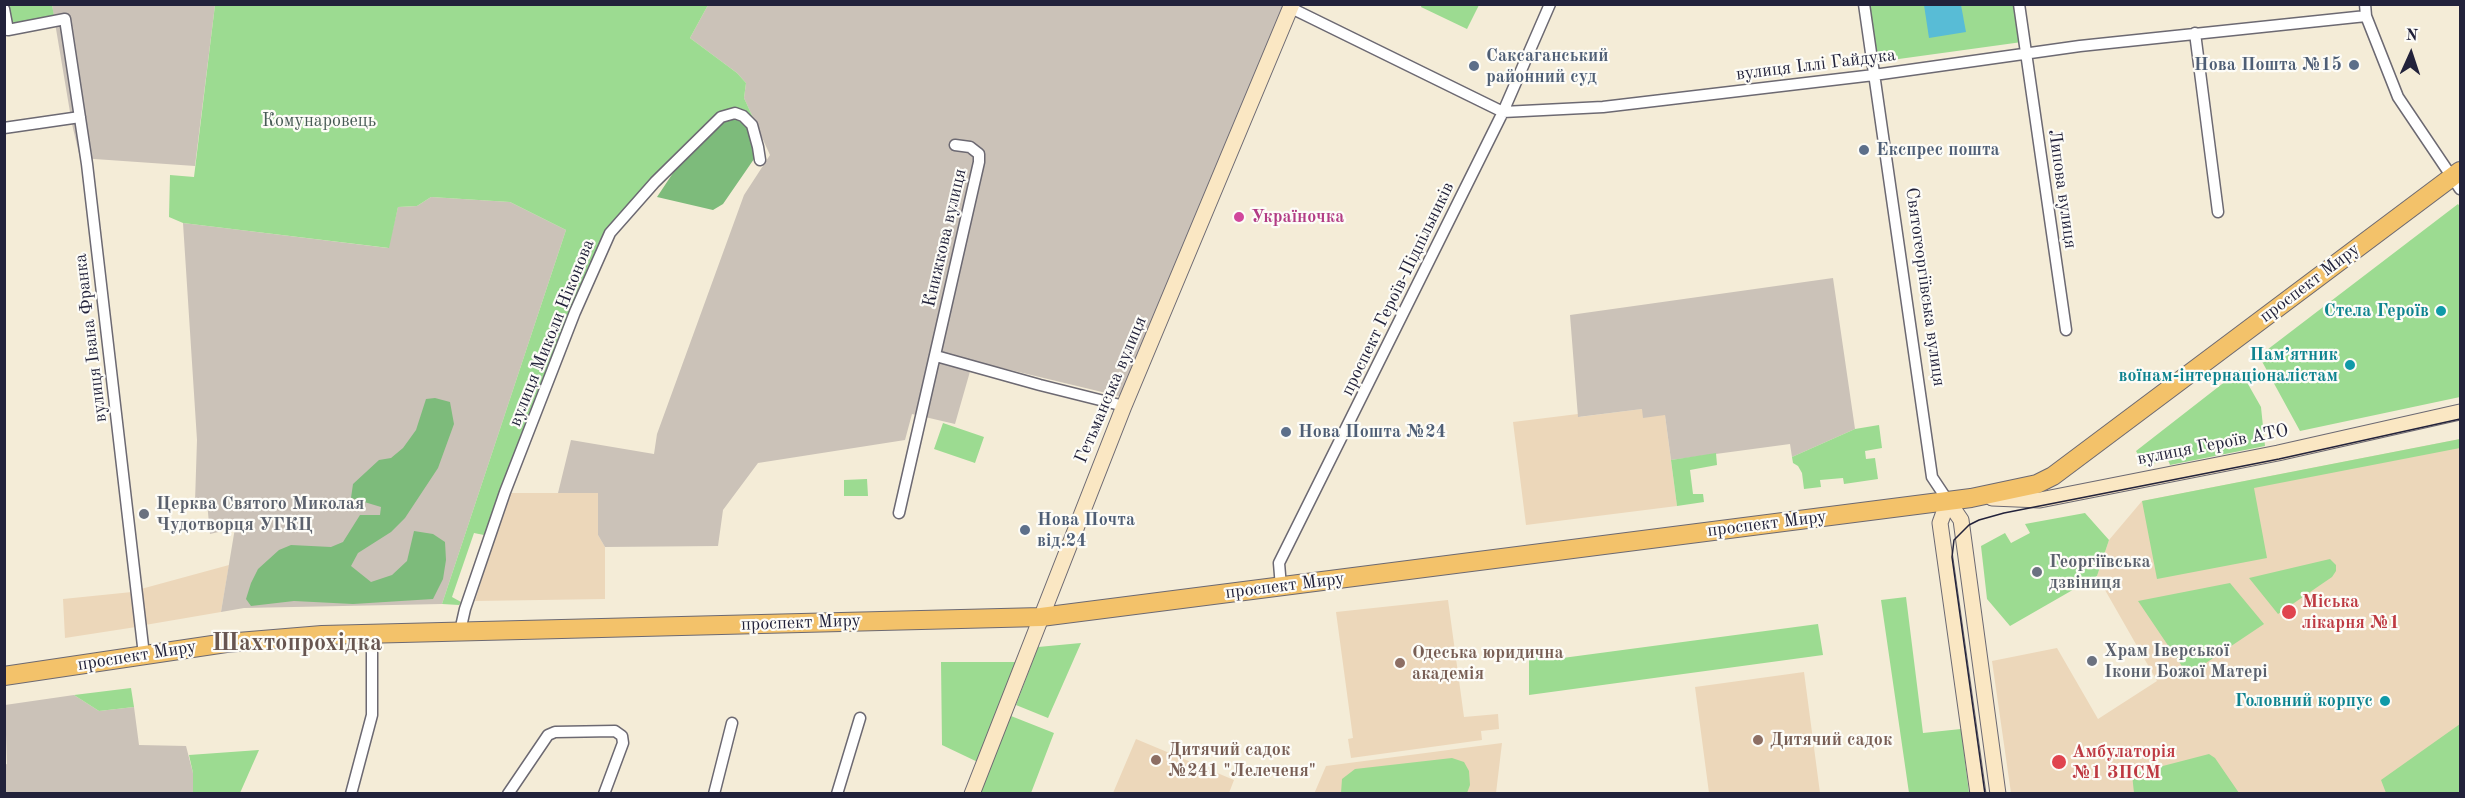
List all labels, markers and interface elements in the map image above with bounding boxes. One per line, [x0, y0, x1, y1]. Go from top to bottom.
north arrow [2381, 24, 2441, 84]
text: N [2405, 28, 2418, 44]
street label: вулиця Іллі Гайдука [1735, 44, 1897, 86]
place label: Саксаганський районний суд [1486, 45, 1609, 88]
place label: Нова Пошта №15 [2194, 54, 2342, 76]
marker: Нова Пошта №15 [2347, 58, 2361, 72]
marker: Саксаганський районний суд [1467, 59, 1481, 73]
park label: Комунаровець [262, 110, 376, 132]
street label: Липова вулиця [2043, 128, 2081, 250]
place label: Експрес пошта [1876, 139, 2000, 161]
marker: Експрес пошта [1857, 143, 1871, 157]
street label: Книжкова вулиця [919, 167, 971, 309]
street label: проспект Героїв-Підпільників [1337, 179, 1459, 399]
street label: Святогеоргіївська вулиця [1900, 186, 1950, 388]
place label: Україночка [1251, 206, 1344, 228]
marker: Україночка [1232, 210, 1246, 224]
street label: вулиця Миколи Ніконова [505, 236, 599, 430]
street label: проспект Миру [2256, 238, 2364, 328]
street label: вулиця Івана Франка [70, 252, 112, 424]
place label: Стела Героїв [2324, 300, 2429, 322]
marker: Стела Героїв [2434, 304, 2448, 318]
street label: Гетьманська вулиця [1070, 313, 1152, 467]
place label: Пам’ятник воїнам-інтернаціоналістам [2118, 344, 2338, 386]
marker: Пам’ятник воїнам-інтернаціоналістам [2343, 358, 2357, 372]
street label: вулиця Героїв АТО [2136, 420, 2290, 470]
place label: Нова Пошта №24 [1298, 421, 1446, 443]
marker: Нова Пошта №24 [1279, 425, 1293, 439]
place label: Церква Святого Миколая Чудотворця УГКЦ [156, 493, 364, 536]
street label: проспект Миру [1706, 506, 1828, 542]
marker: Церква Святого Миколая Чудотворця УГКЦ [137, 507, 151, 521]
place label: Нова Почта від.24 [1037, 509, 1135, 552]
marker: Нова Почта від.24 [1018, 523, 1032, 537]
place label: Георгіївська дзвіниця [2049, 551, 2151, 594]
marker: Георгіївська дзвіниця [2030, 565, 2044, 579]
street label: проспект Миру [1224, 568, 1346, 604]
place label: Міська лікарня №1 [2302, 591, 2400, 634]
marker: Міська лікарня №1 [2280, 603, 2298, 621]
street label: проспект Миру [741, 610, 861, 636]
district label: Шахтопрохідка [212, 630, 382, 658]
street label: проспект Миру [76, 636, 198, 676]
place label: Храм Іверської Ікони Божої Матері [2104, 640, 2268, 682]
place label: Одеська юридична академія [1412, 642, 1564, 684]
marker: Храм Іверської Ікони Божої Матері [2085, 654, 2099, 668]
marker: Одеська юридична академія [1393, 656, 1407, 670]
place label: Головний корпус [2235, 690, 2373, 712]
marker: Головний корпус [2378, 694, 2392, 708]
place label: Дитячий садок [1770, 729, 1892, 751]
marker: Дитячий садок [1751, 733, 1765, 747]
place label: Дитячий садок №241 "Лелеченя" [1168, 739, 1316, 782]
place label: Амбулаторія №1 ЗПСМ [2072, 741, 2176, 783]
marker: Дитячий садок №241 "Лелеченя" [1149, 753, 1163, 767]
marker: Амбулаторія №1 ЗПСМ [2050, 753, 2068, 771]

